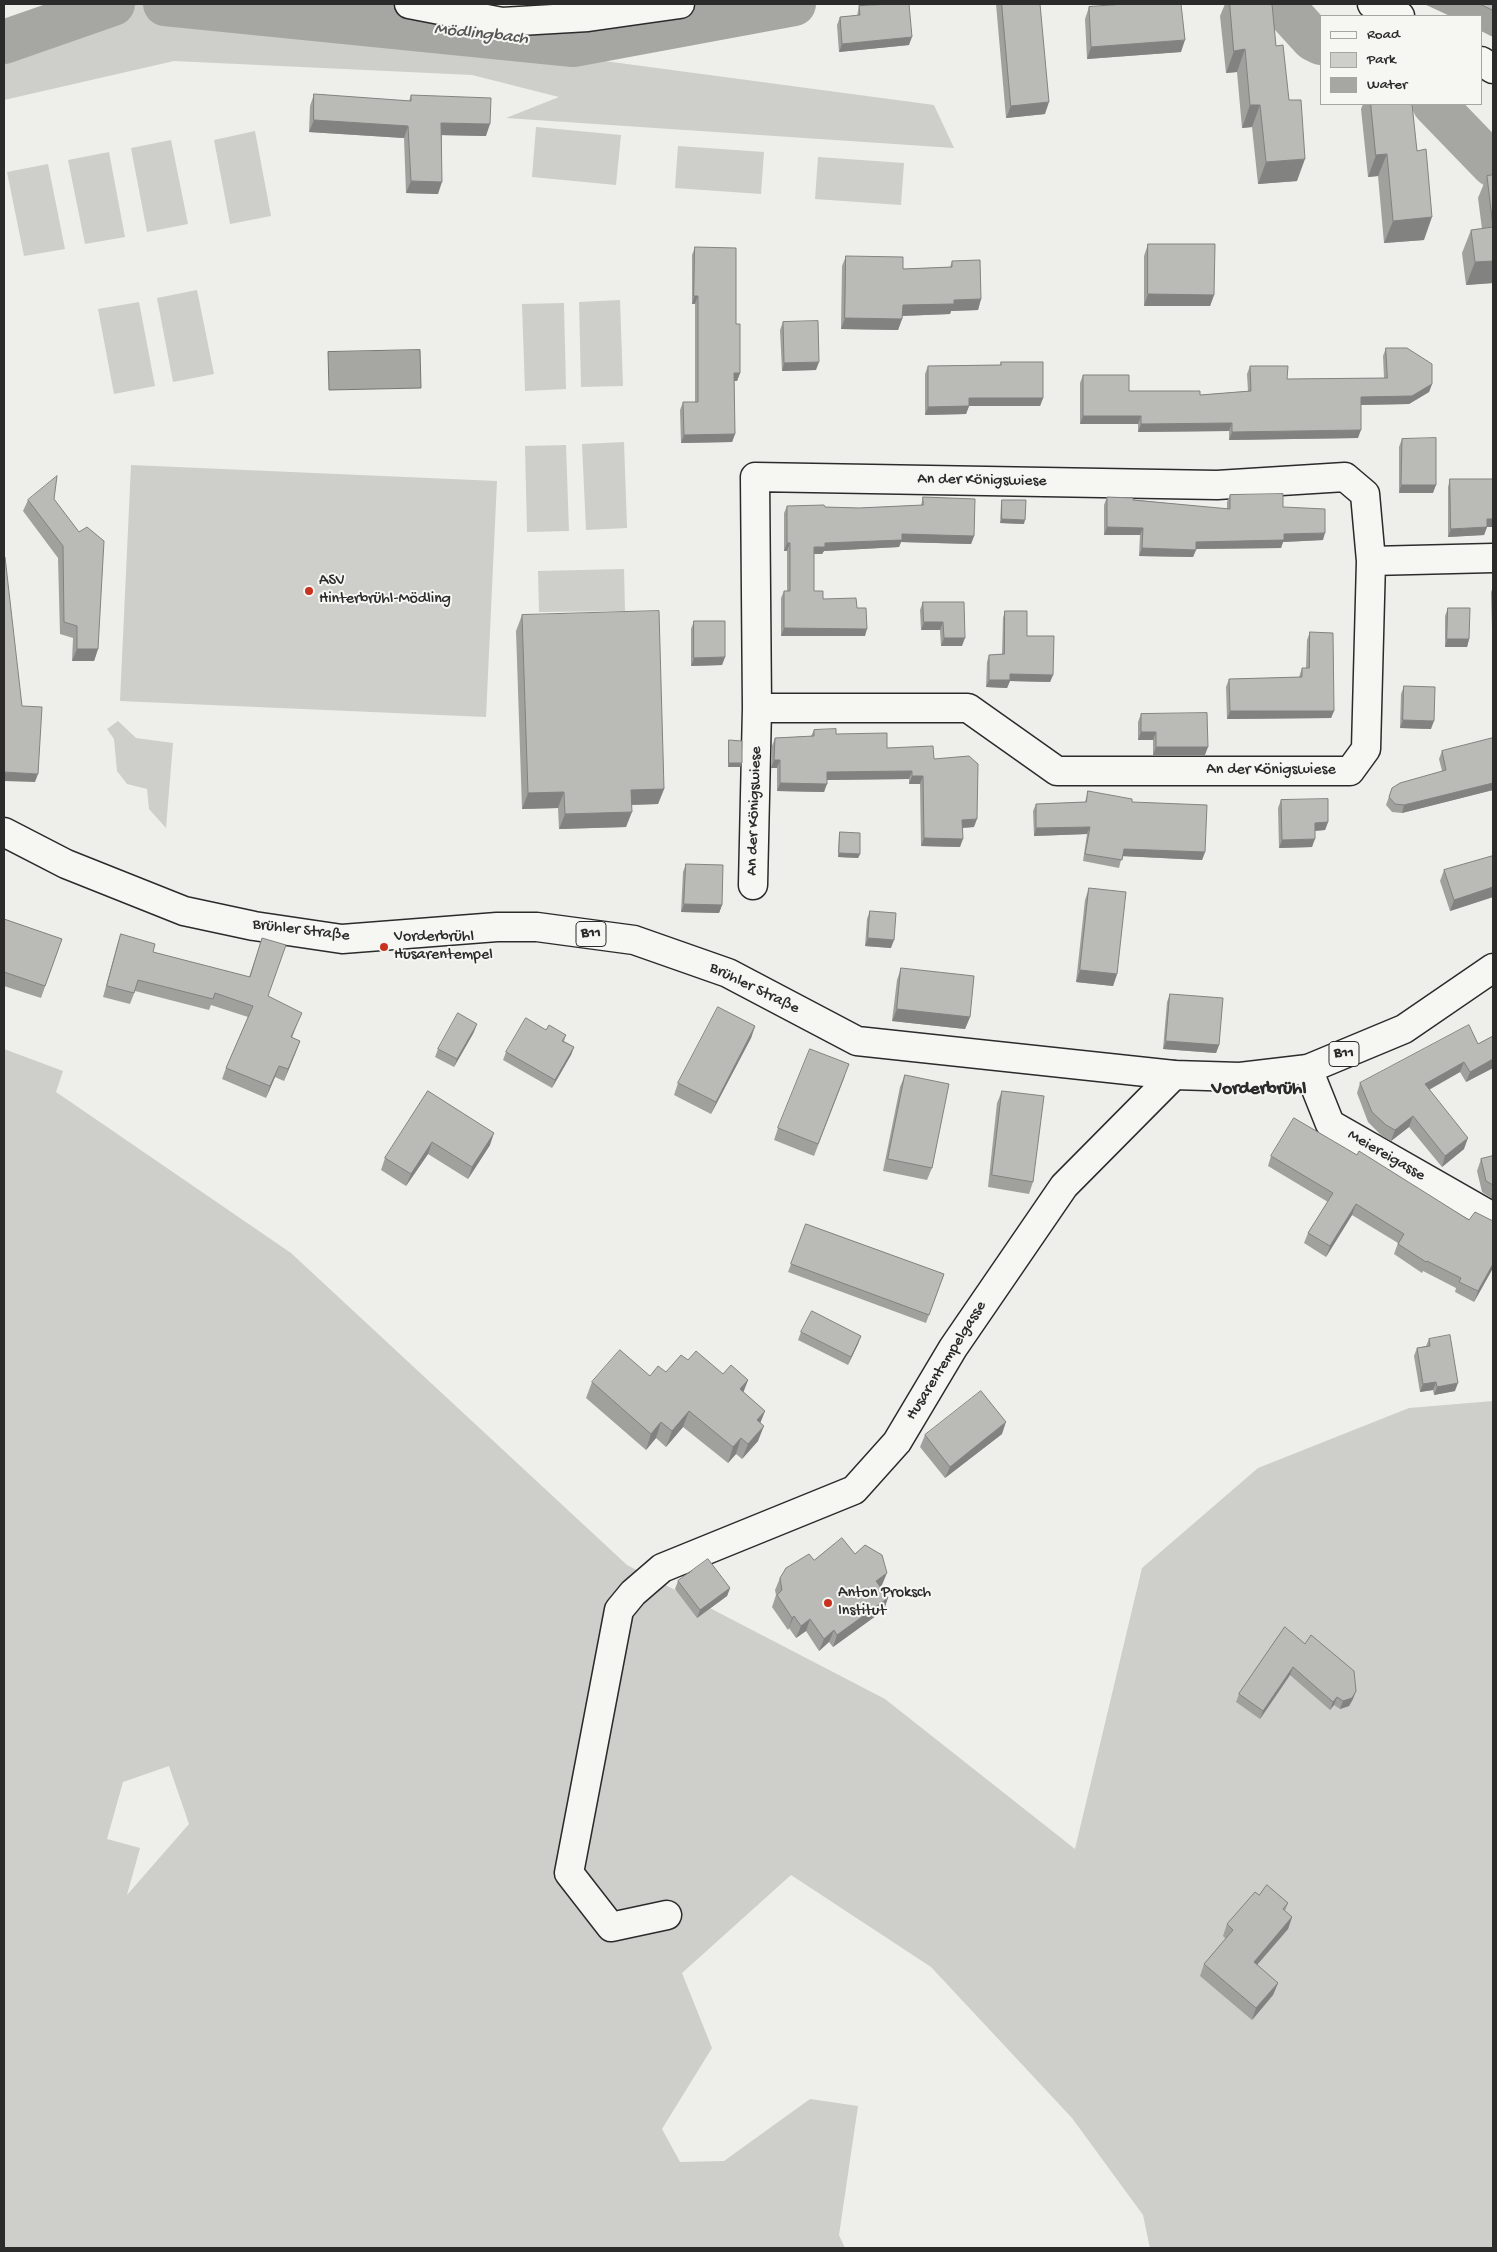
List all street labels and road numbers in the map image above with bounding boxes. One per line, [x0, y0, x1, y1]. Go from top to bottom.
street label: An der Königswiese [917, 470, 1047, 492]
street label: An der Königswiese [743, 746, 767, 876]
street label: An der Königswiese [1206, 761, 1336, 781]
street label: Brühler Straße [251, 916, 351, 946]
road number: B11 [576, 922, 606, 946]
street label: Brühler Straße [706, 959, 802, 1019]
road number: B11 [1329, 1042, 1359, 1066]
street label: Meiereigasse [1344, 1126, 1428, 1186]
street label: Husarentempelgasse [903, 1298, 991, 1424]

